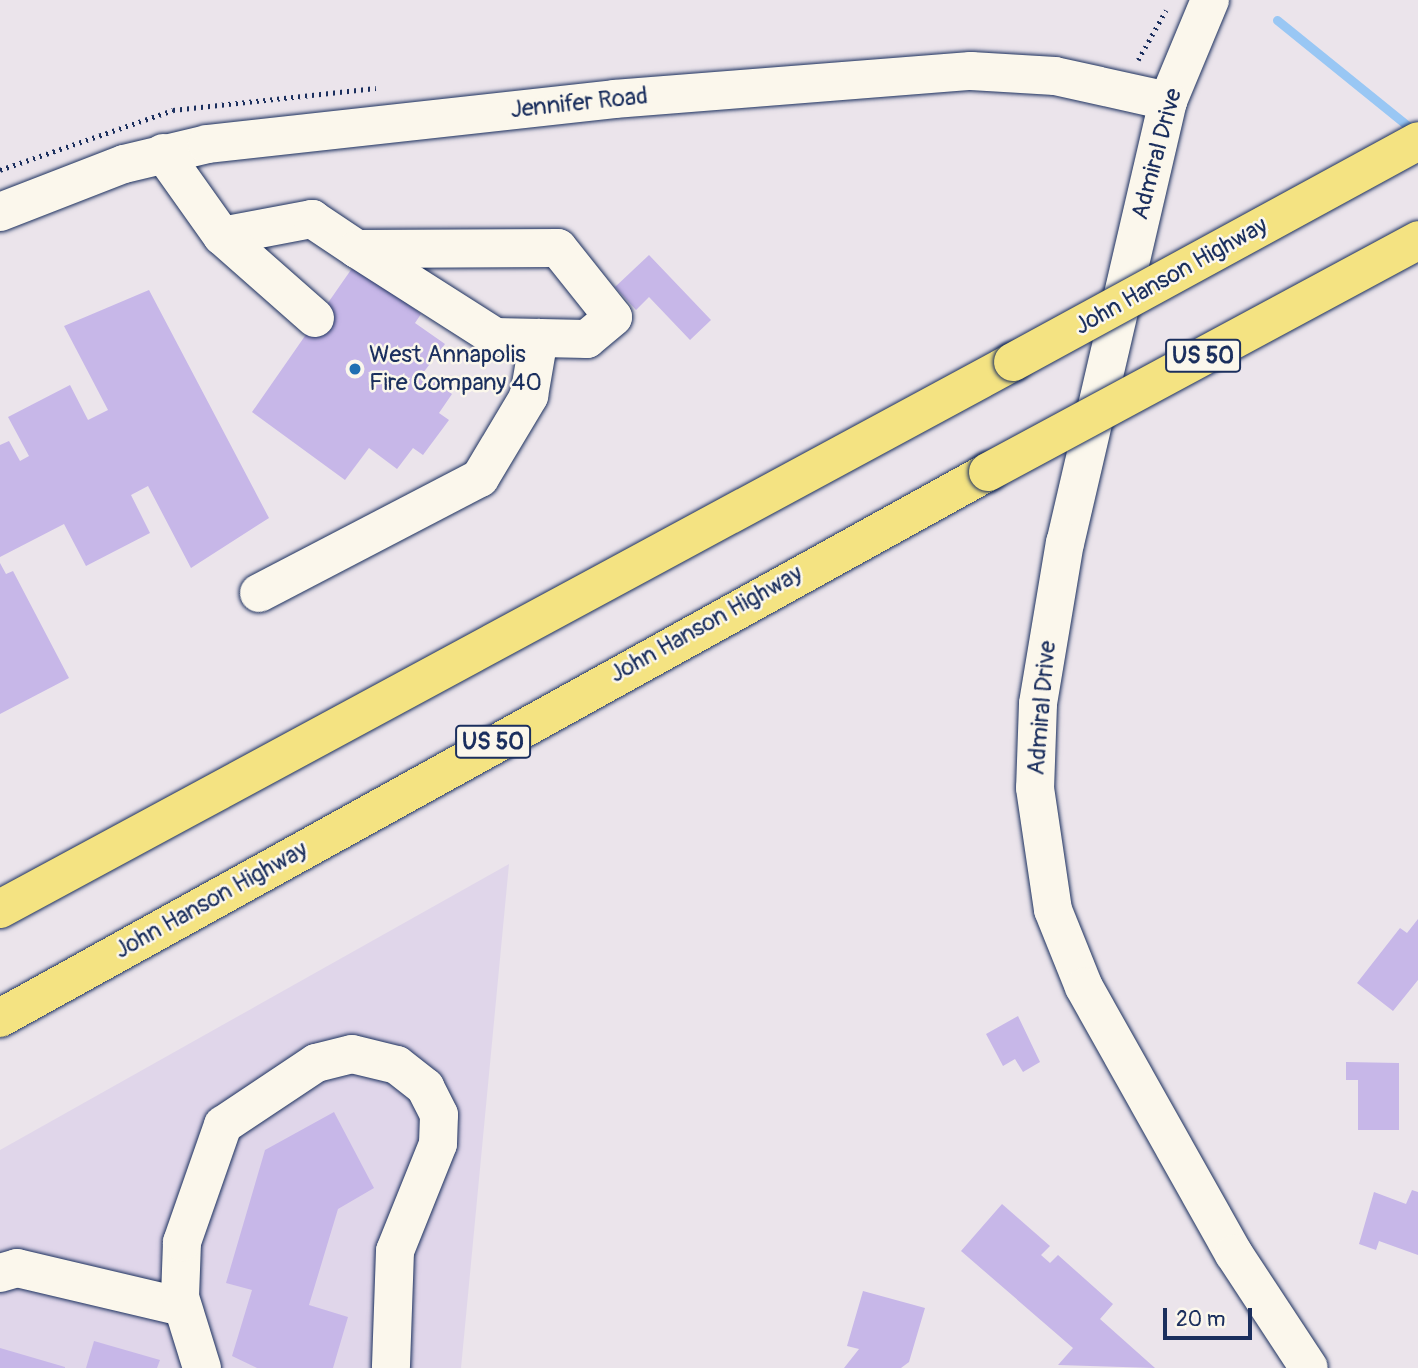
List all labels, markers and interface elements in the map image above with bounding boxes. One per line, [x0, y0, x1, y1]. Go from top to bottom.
street label: Jennifer Road [509, 81, 649, 125]
street label: Admiral Drive [1126, 85, 1188, 223]
street label: John Hanson Highway [1070, 211, 1272, 341]
road number: US 50 [1164, 336, 1242, 376]
place label: West Annapolis Fire Company 40 [369, 341, 542, 397]
marker: West Annapolis Fire Company 40 [347, 361, 363, 377]
street label: John Hanson Highway [605, 559, 807, 689]
street label: Admiral Drive [1022, 640, 1062, 776]
road number: US 50 [454, 722, 532, 762]
street label: John Hanson Highway [110, 835, 312, 965]
scale bar [1166, 1294, 1255, 1338]
text: 20 m [1176, 1306, 1225, 1333]

